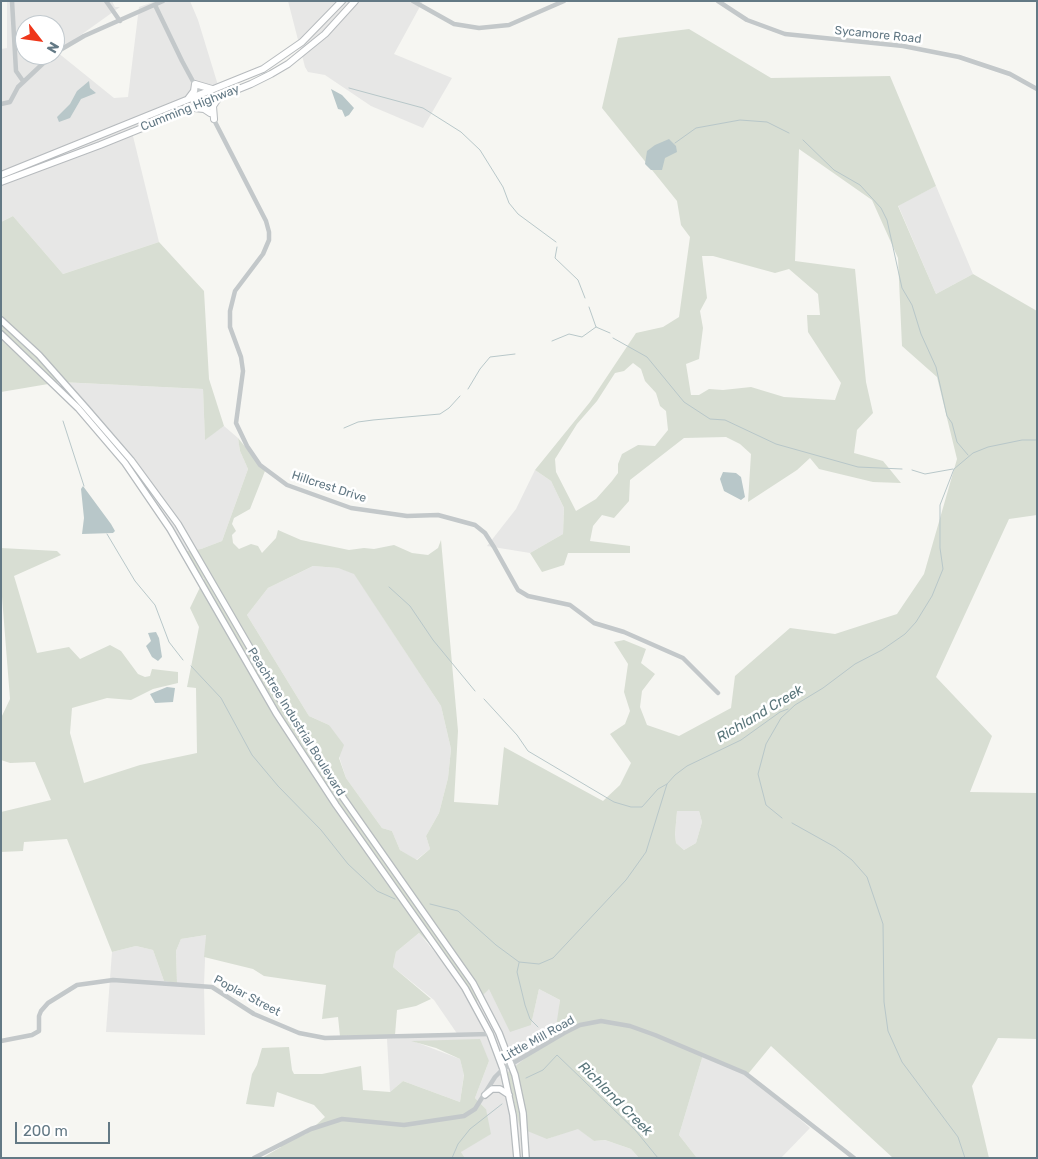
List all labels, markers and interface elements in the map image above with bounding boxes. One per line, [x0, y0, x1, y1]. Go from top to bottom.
north arrow [15, 15, 65, 65]
street label: Sycamore Road [834, 23, 922, 47]
text: N [43, 39, 62, 56]
street label: Cumming Highway [139, 82, 241, 134]
street label: Hillcrest Drive [290, 468, 368, 506]
street label: Peachtree Industrial Boulevard [244, 645, 348, 799]
water label: Richland Creek [714, 682, 806, 746]
street label: Poplar Street [211, 972, 283, 1020]
street label: Little Mill Road [499, 1013, 577, 1065]
water label: Richland Creek [574, 1058, 656, 1140]
scale bar [18, 1112, 112, 1144]
text: 200 m [23, 1122, 68, 1140]

